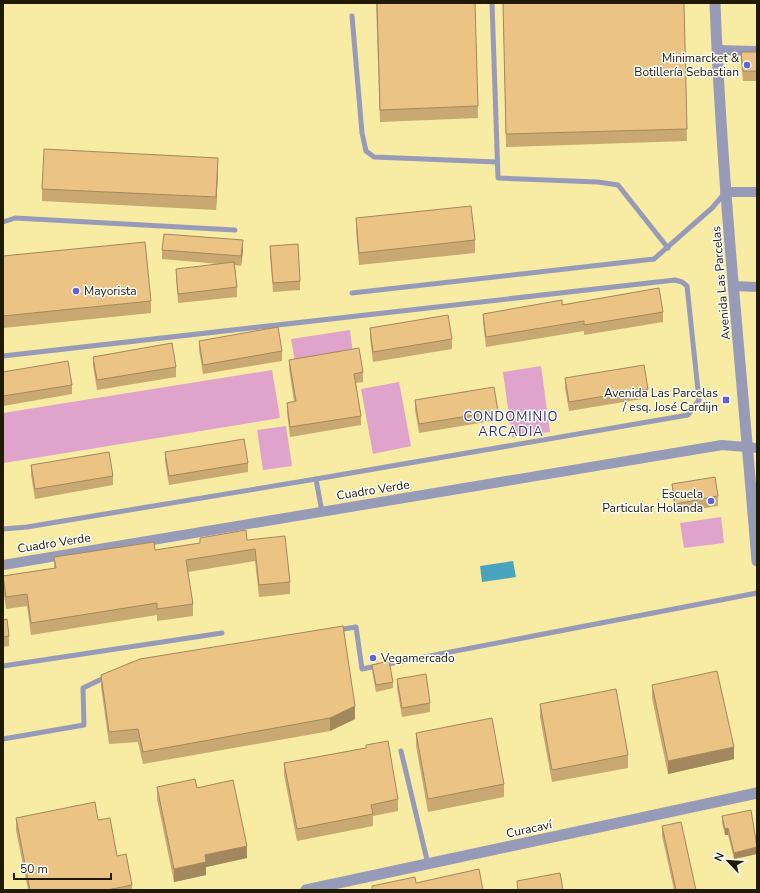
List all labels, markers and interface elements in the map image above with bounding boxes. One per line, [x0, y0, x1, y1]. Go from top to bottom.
place label: Minimarcket & Botillería Sebastian [634, 50, 740, 80]
marker: Minimarcket & Botillería Sebastian [742, 60, 752, 70]
street label: Avenida Las Parcelas [708, 225, 734, 341]
place label: Mayorista [84, 283, 137, 299]
marker: Mayorista [71, 286, 81, 296]
place label: Avenida Las Parcelas / esq. José Cardijn [604, 385, 718, 415]
marker: Avenida Las Parcelas / esq. José Cardijn [721, 395, 731, 405]
district label: CONDOMINIO ARCADIA [463, 408, 559, 441]
street label: Cuadro Verde [335, 476, 411, 504]
place label: Escuela Particular Holanda [602, 486, 703, 516]
marker: Escuela Particular Holanda [706, 496, 716, 506]
street label: Cuadro Verde [16, 529, 92, 557]
place label: Vegamercado [380, 650, 455, 666]
marker: Vegamercado [368, 653, 378, 663]
street label: Curacaví [505, 816, 554, 842]
north arrow [708, 841, 748, 881]
text: N [711, 850, 728, 864]
scale bar [14, 855, 111, 881]
text: 50 m [20, 861, 48, 877]

